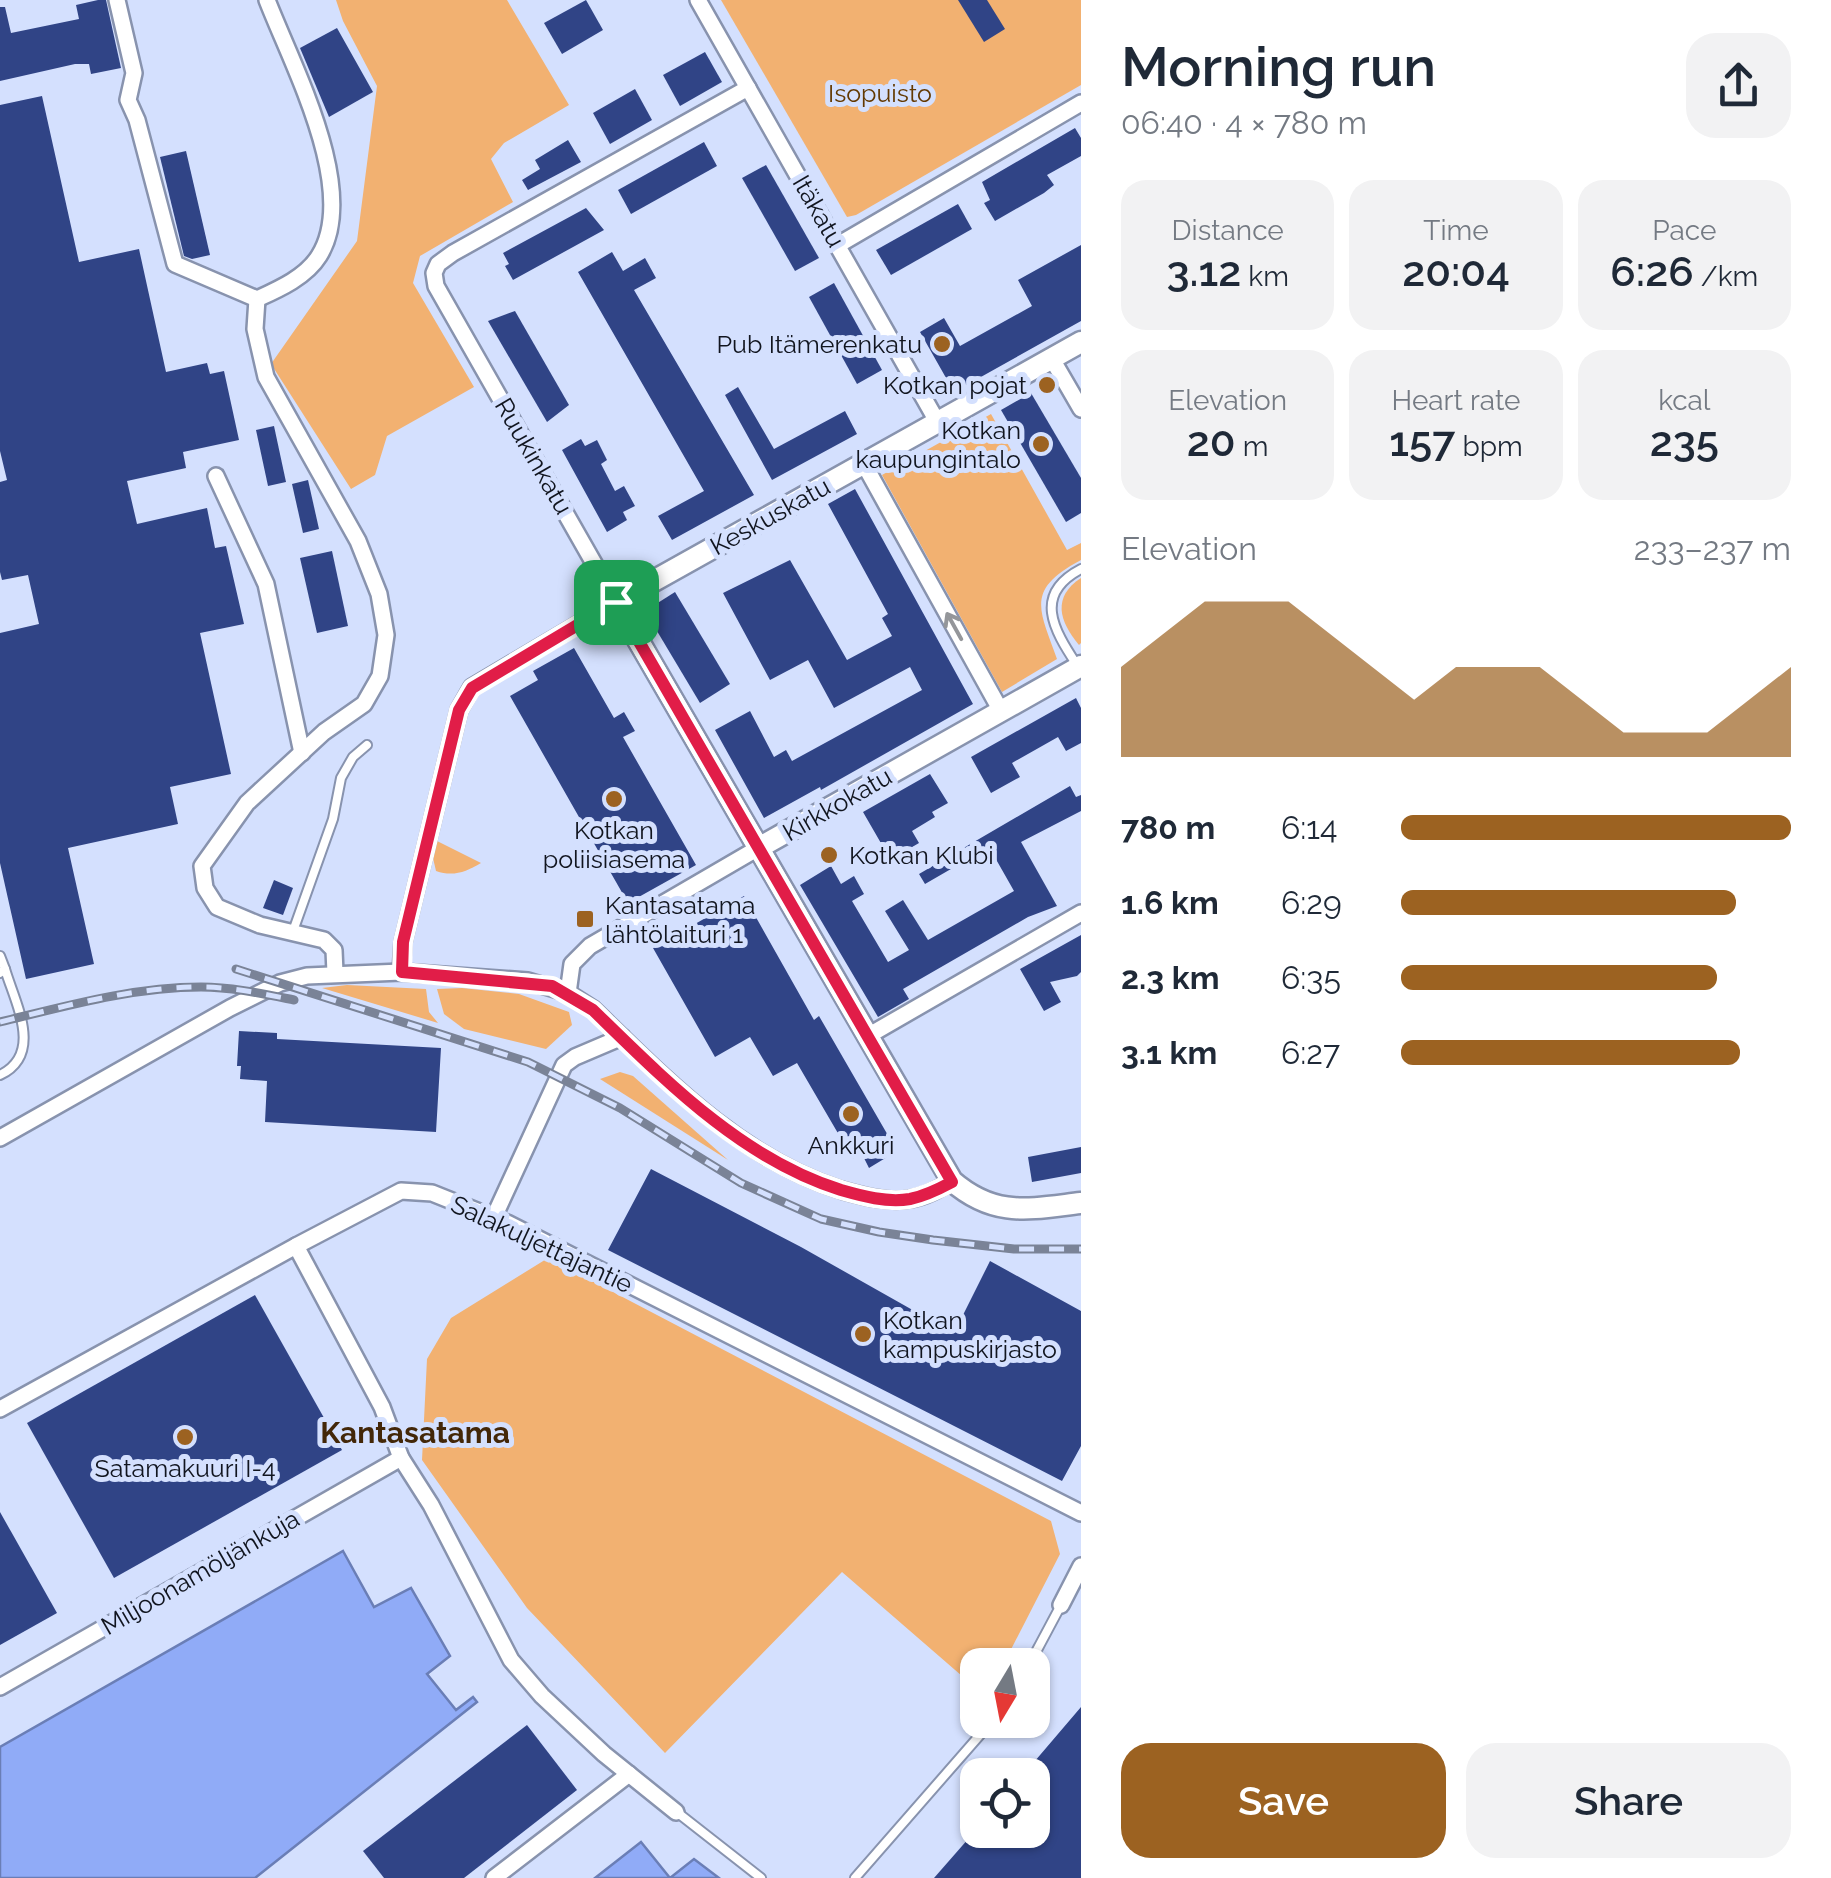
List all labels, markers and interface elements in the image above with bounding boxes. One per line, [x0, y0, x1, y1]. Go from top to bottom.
button: share [1686, 33, 1791, 138]
text: Morning run [1121, 34, 1436, 99]
park label: Isopuisto [828, 78, 932, 108]
text: 06:40 · 4 × 780 m [1121, 104, 1367, 141]
street label: Itäkatu [787, 170, 851, 252]
text: Distance [1172, 214, 1284, 247]
text: Time [1423, 214, 1489, 247]
text: Pace [1652, 214, 1716, 247]
text: 3.12 [1166, 247, 1241, 296]
text: 20:04 [1402, 247, 1510, 296]
text: 6:26 [1610, 247, 1694, 296]
text: km [1241, 260, 1289, 293]
text: /km [1694, 260, 1758, 293]
place label: Pub Itämerenkatu [717, 329, 922, 359]
marker: Pub Itämerenkatu [931, 333, 953, 355]
place label: Kotkan pojat [883, 370, 1028, 400]
marker: Kotkan pojat [1036, 374, 1058, 396]
text: Elevation [1168, 384, 1287, 417]
text: Heart rate [1392, 384, 1520, 417]
text: kcal [1658, 384, 1710, 417]
street label: Ruukinkatu [489, 393, 579, 519]
place label: Kotkan kaupungintalo [855, 415, 1021, 474]
text: 20 [1187, 417, 1236, 466]
text: 157 [1389, 417, 1455, 466]
text: 235 [1650, 417, 1719, 466]
text: m [1236, 430, 1269, 463]
text: bpm [1455, 430, 1523, 463]
marker: Kotkan kaupungintalo [1030, 433, 1052, 455]
street label: Keskuskatu [705, 471, 835, 561]
text: Elevation [1121, 530, 1257, 567]
text: 233–237 m [1634, 530, 1791, 567]
pin [574, 560, 659, 645]
icon: arrive [589, 575, 644, 630]
one-way arrow [943, 611, 963, 641]
street label: Kirkkokatu [777, 761, 897, 847]
marker: Kotkan poliisiasema [603, 788, 625, 810]
text: 780 m [1121, 809, 1215, 846]
text: 6:14 [1281, 809, 1337, 846]
place label: Kotkan poliisiasema [543, 815, 685, 874]
place label: Kotkan Klubi [849, 840, 994, 870]
marker: Kotkan Klubi [818, 844, 840, 866]
text: 1.6 km [1121, 884, 1219, 921]
text: 6:29 [1281, 884, 1342, 921]
place label: Kantasatama lähtölaituri 1 [605, 890, 755, 949]
marker: Kantasatama lähtölaituri 1 [574, 908, 596, 930]
text: 2.3 km [1121, 959, 1219, 996]
text: 6:35 [1281, 959, 1341, 996]
text: 3.1 km [1121, 1034, 1217, 1071]
text: 6:27 [1281, 1034, 1340, 1071]
marker: Ankkuri [840, 1103, 862, 1125]
place label: Ankkuri [807, 1130, 895, 1160]
street label: Salakuljettajantie [446, 1189, 638, 1299]
place label: Kotkan kampuskirjasto [883, 1305, 1057, 1364]
marker: Kotkan kampuskirjasto [852, 1323, 874, 1345]
district label: Kantasatama [320, 1415, 510, 1450]
marker: Satamakuuri I-4 [174, 1426, 196, 1448]
place label: Satamakuuri I-4 [94, 1453, 276, 1483]
street label: Miljoonamöljänkuja [96, 1503, 304, 1641]
north arrow [960, 1648, 1050, 1738]
map controls [960, 1648, 1050, 1848]
button: Save [1121, 1743, 1446, 1858]
button: Share [1466, 1743, 1791, 1858]
button: locate [960, 1758, 1050, 1848]

